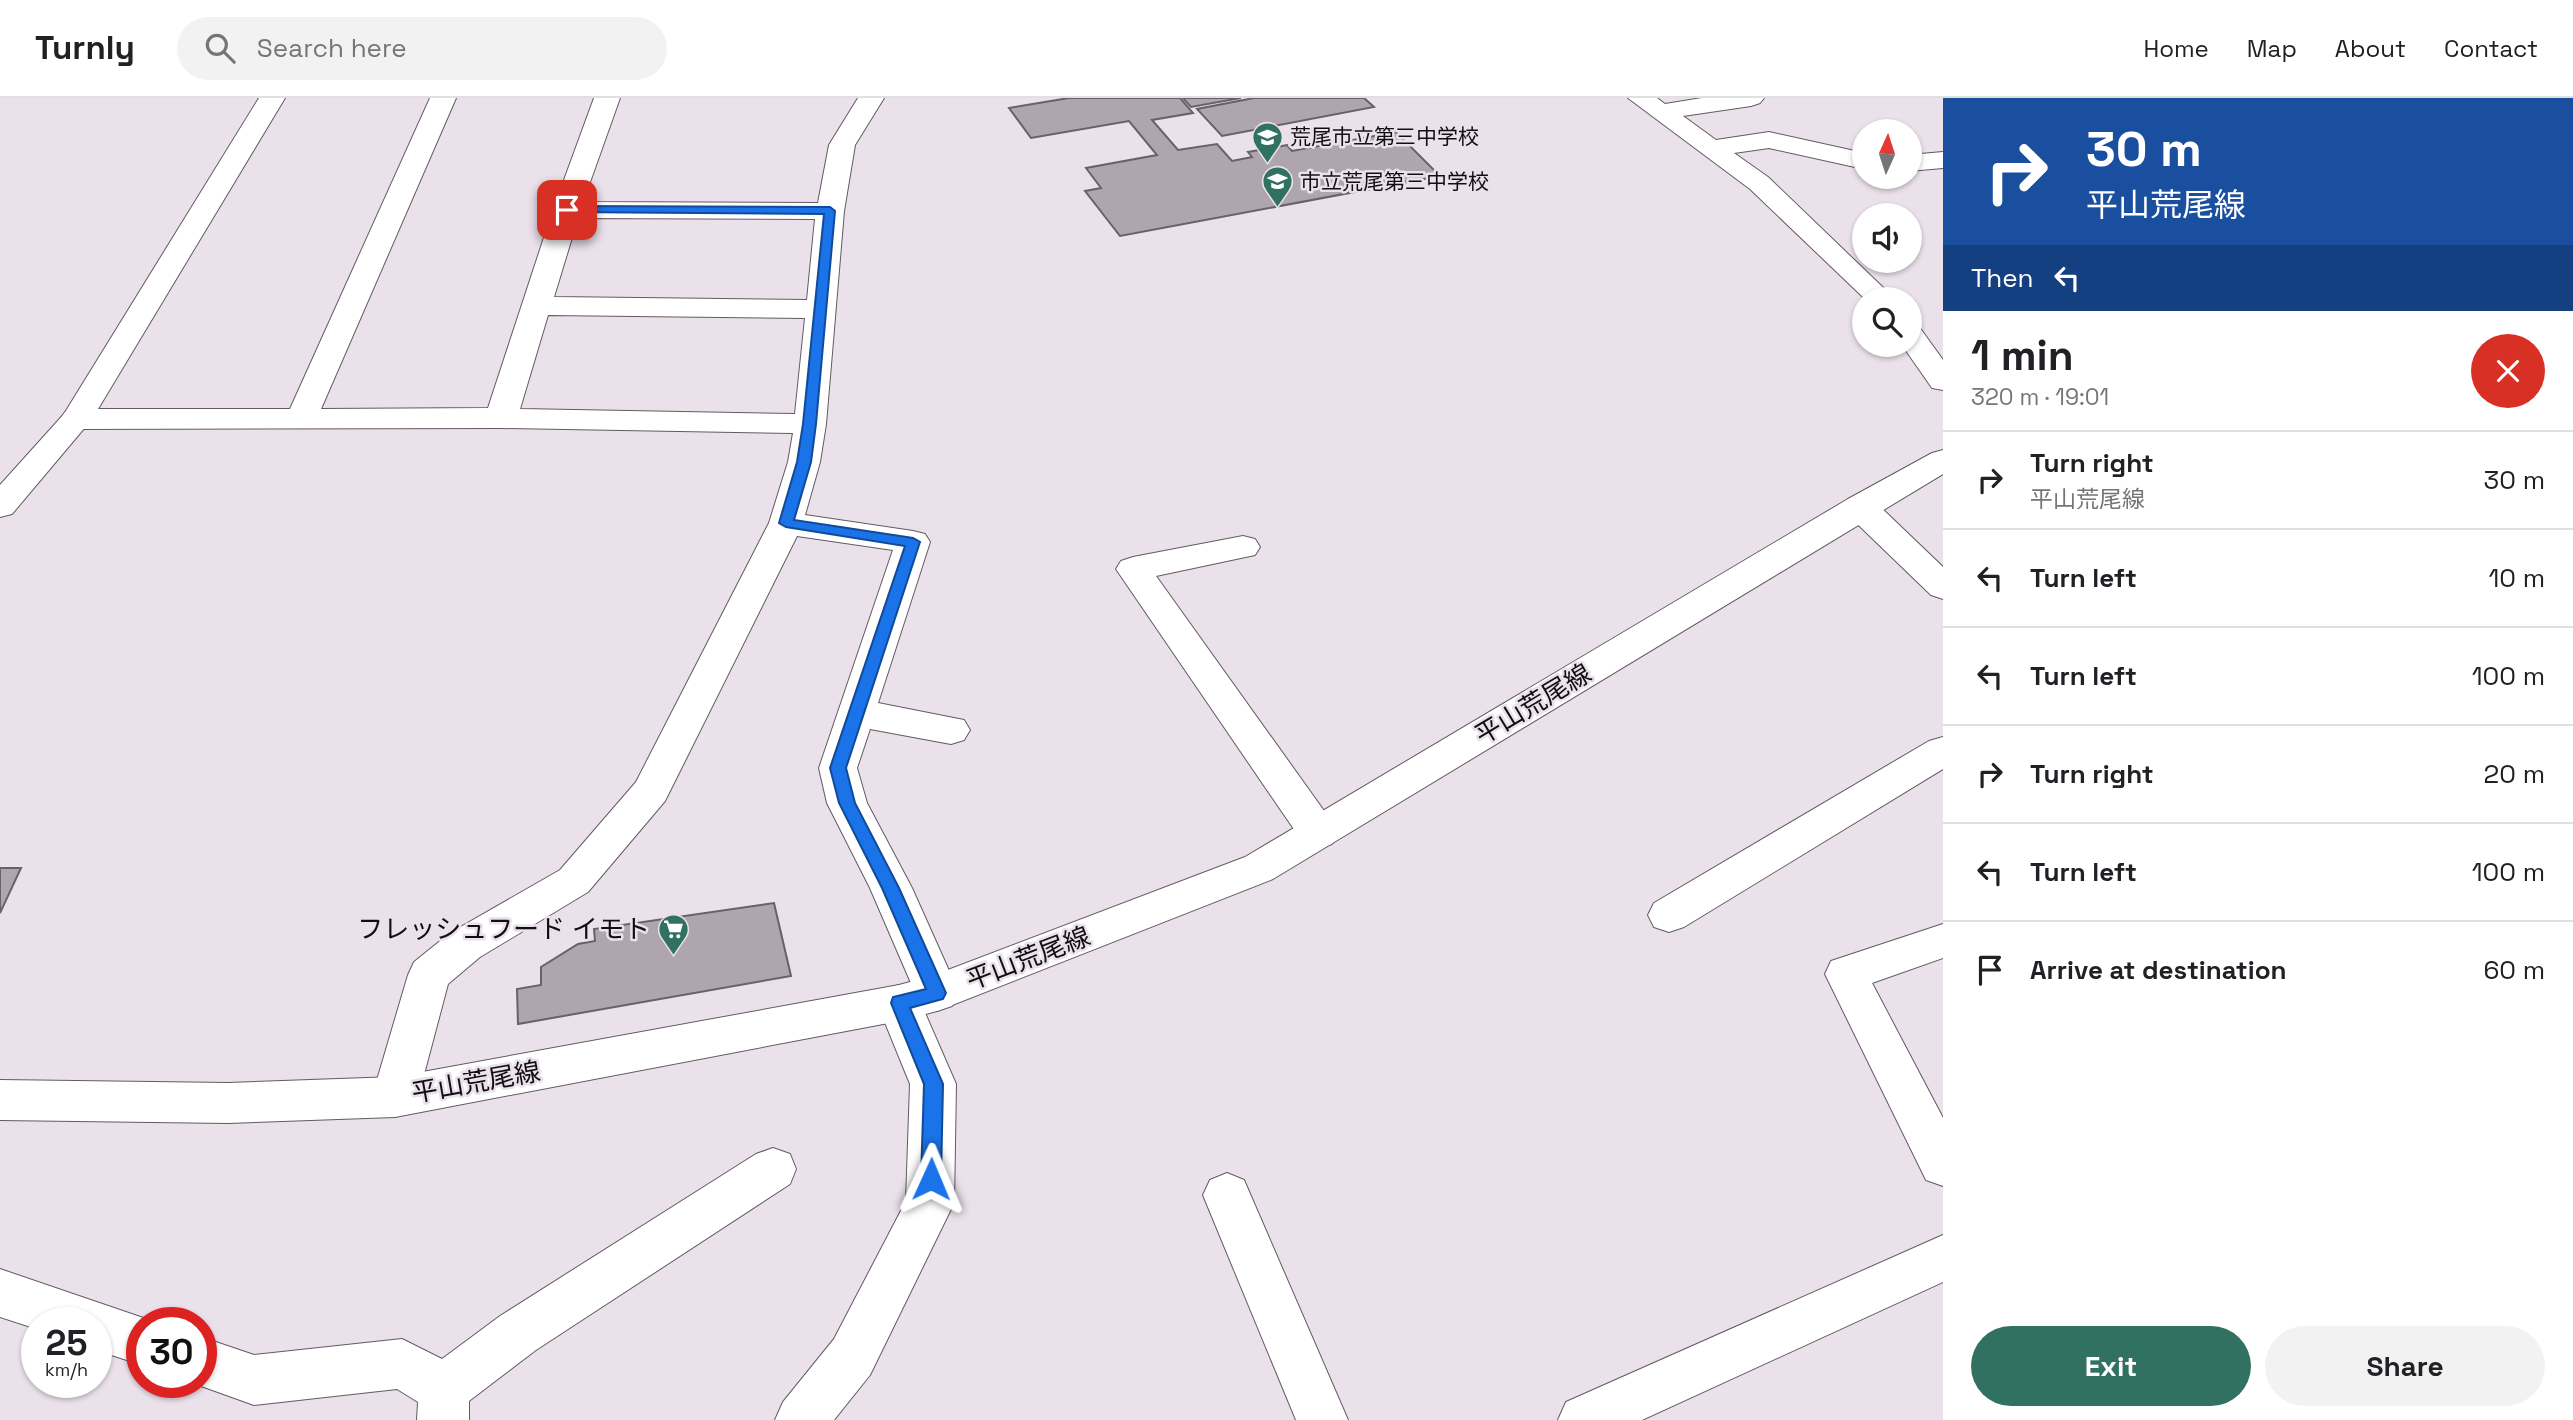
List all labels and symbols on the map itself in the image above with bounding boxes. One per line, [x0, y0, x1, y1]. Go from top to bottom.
north arrow [1852, 119, 1922, 189]
school or university icon: 荒尾市立第三中学校 [1250, 120, 1284, 164]
place label: 荒尾市立第三中学校 [1290, 123, 1479, 150]
school or university icon: 市立荒尾第三中学校 [1260, 165, 1294, 209]
place label: 市立荒尾第三中学校 [1300, 168, 1489, 195]
pin [537, 180, 597, 240]
street label: 平山荒尾線 [1469, 656, 1597, 752]
place label: フレッシュフード イモト [357, 912, 650, 946]
supermarket icon: フレッシュフード イモト [656, 912, 690, 956]
street label: 平山荒尾線 [961, 919, 1095, 997]
street label: 平山荒尾線 [409, 1054, 543, 1110]
position arrow [894, 1142, 968, 1216]
speed limit sign: 30 [126, 1307, 217, 1398]

